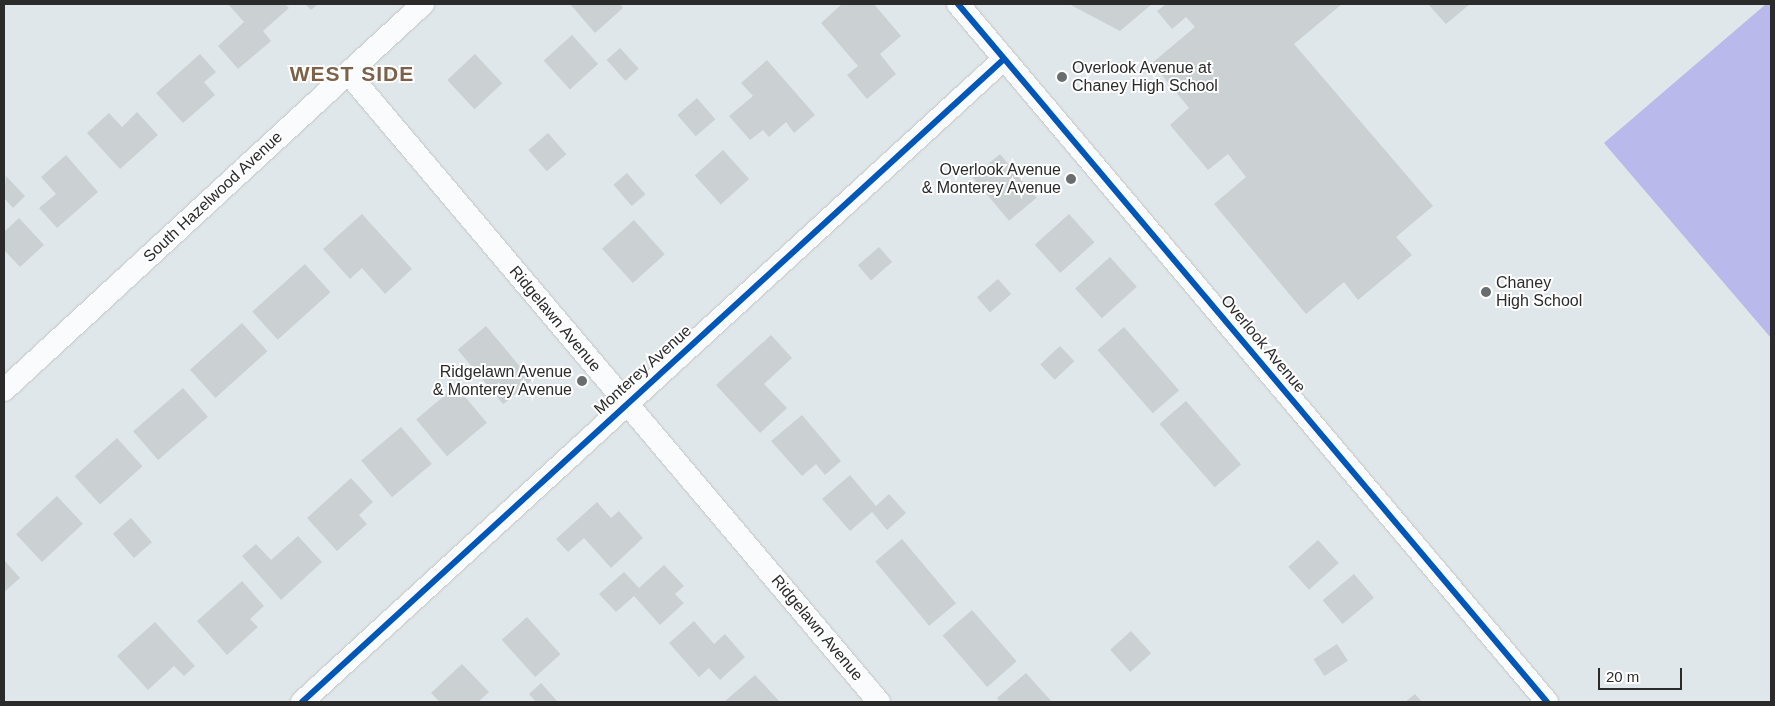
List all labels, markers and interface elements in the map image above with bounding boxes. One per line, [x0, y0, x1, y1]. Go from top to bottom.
place label: Overlook Avenue at Chaney High School [1072, 58, 1218, 96]
district label: WEST SIDE [289, 61, 415, 87]
marker: Overlook Avenue at Chaney High School [1056, 71, 1068, 83]
street label: South Hazelwood Avenue [139, 127, 287, 267]
place label: Overlook Avenue & Monterey Avenue [921, 160, 1061, 198]
marker: Overlook Avenue & Monterey Avenue [1065, 173, 1077, 185]
street label: Ridgelawn Avenue [505, 262, 605, 376]
place label: Chaney High School [1496, 273, 1582, 311]
marker: Chaney High School [1480, 286, 1492, 298]
street label: Overlook Avenue [1216, 291, 1310, 397]
street label: Monterey Avenue [590, 321, 696, 419]
place label: Ridgelawn Avenue & Monterey Avenue [432, 362, 572, 400]
marker: Ridgelawn Avenue & Monterey Avenue [576, 375, 588, 387]
street label: Ridgelawn Avenue [767, 571, 867, 685]
scale bar [1600, 658, 1684, 690]
text: 20 m [1606, 668, 1639, 685]

